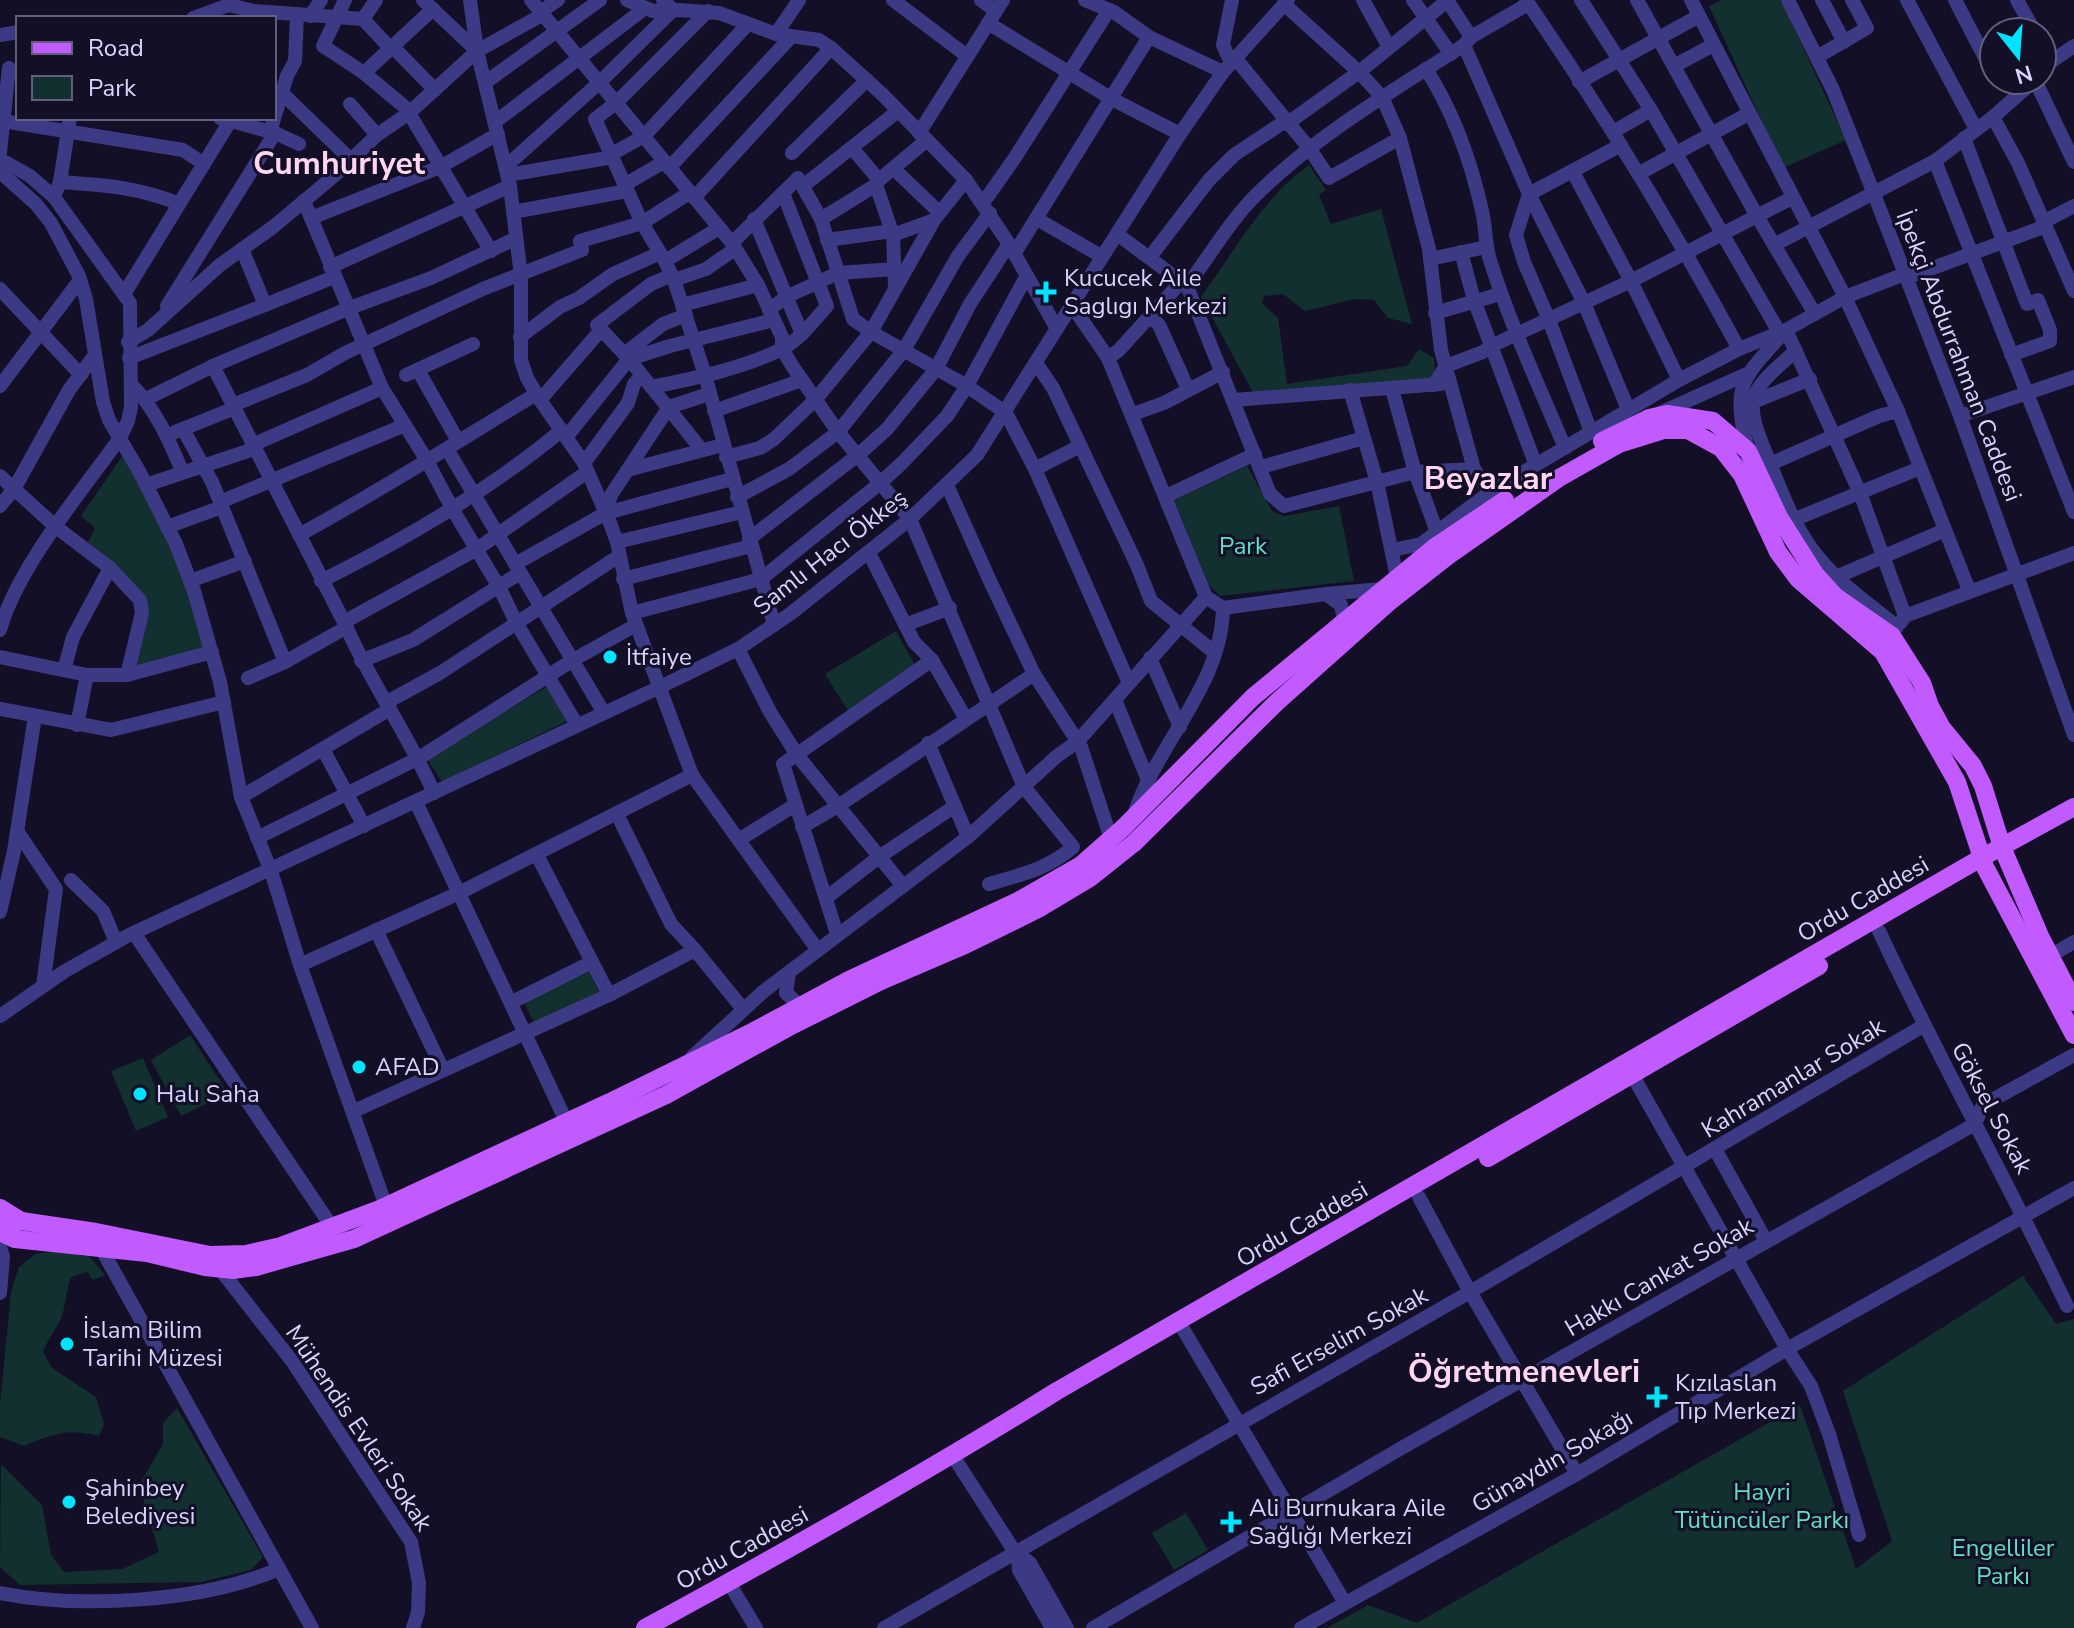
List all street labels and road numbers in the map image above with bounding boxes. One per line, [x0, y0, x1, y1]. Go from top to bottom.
street label: İpekçi Abdurrahman Caddesi [1889, 206, 2029, 506]
street label: Samlı Hacı Ökkeş [746, 482, 914, 622]
street label: Ordu Caddesi [1791, 848, 1935, 950]
street label: Kahramanlar Sokak [1695, 1010, 1892, 1145]
street label: Göksel Sokak [1944, 1037, 2041, 1180]
street label: Ordu Caddesi [1230, 1173, 1374, 1275]
street label: Hakkı Cankat Sokak [1559, 1209, 1760, 1344]
street label: Safi Erselim Sokak [1245, 1279, 1434, 1403]
street label: Mühendis Evleri Sokak [278, 1319, 441, 1538]
street label: Günaydın Sokağı [1466, 1402, 1638, 1520]
street label: Ordu Caddesi [670, 1498, 814, 1598]

